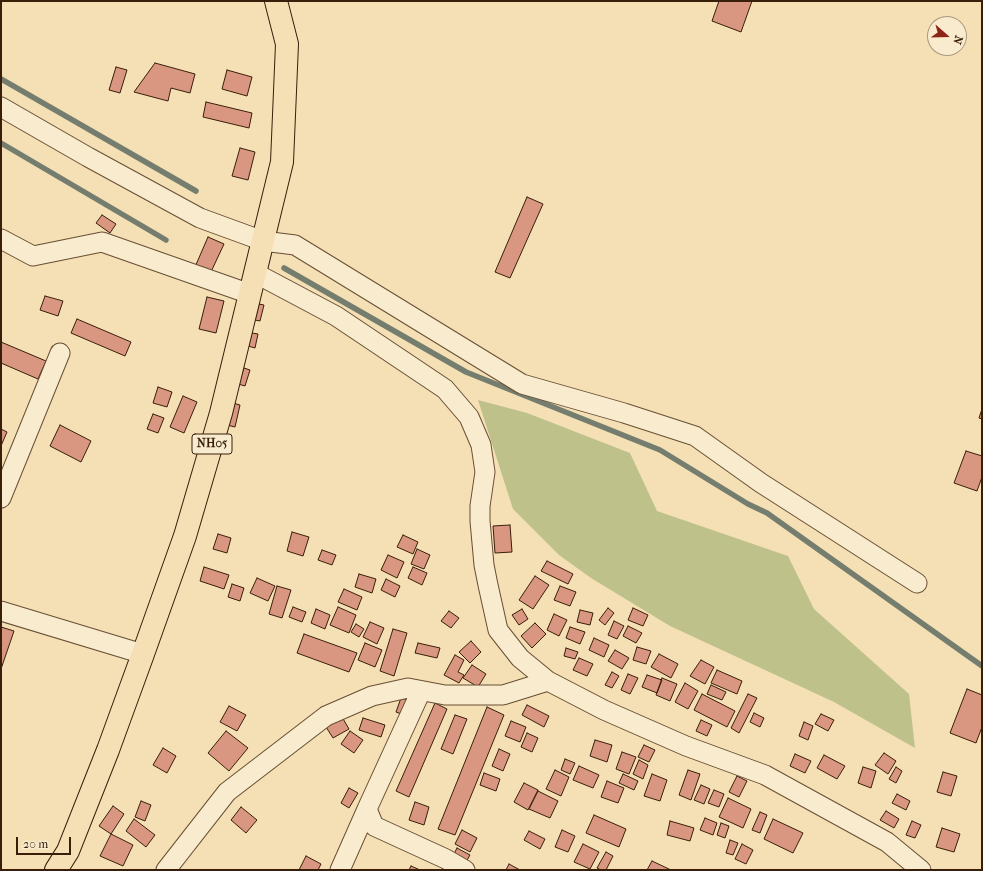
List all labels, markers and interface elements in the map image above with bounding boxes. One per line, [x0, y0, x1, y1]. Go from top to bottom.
north arrow [927, 16, 967, 56]
text: N [950, 34, 965, 46]
road number: NH05 [192, 434, 232, 454]
scale bar [18, 829, 73, 855]
text: 20 m [23, 837, 48, 851]

